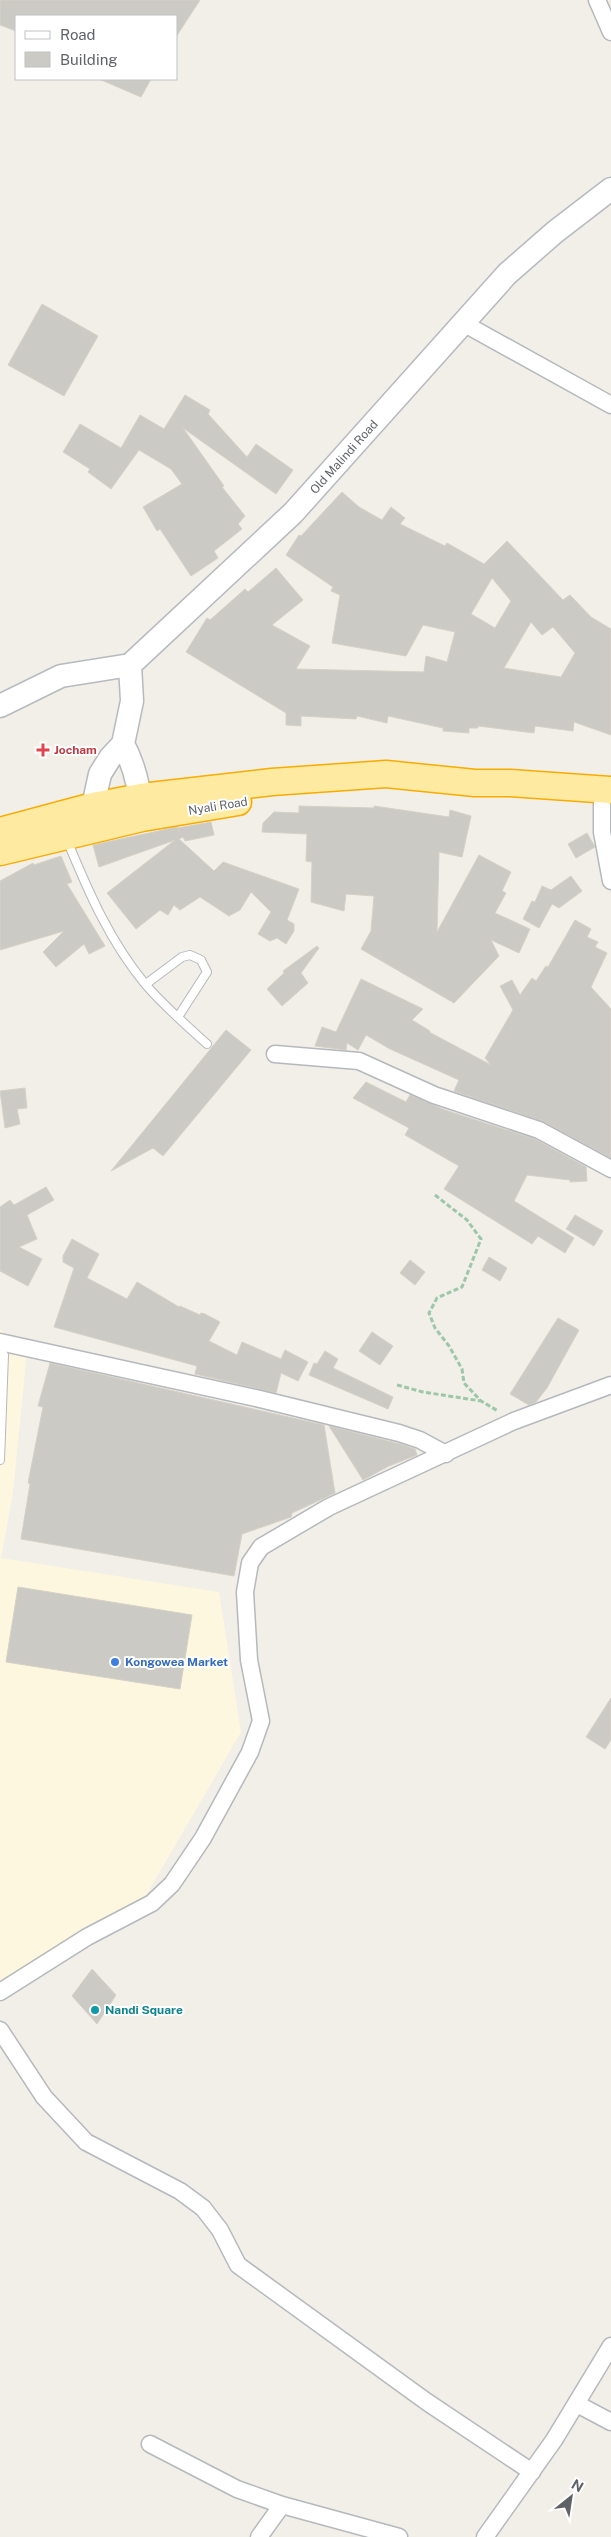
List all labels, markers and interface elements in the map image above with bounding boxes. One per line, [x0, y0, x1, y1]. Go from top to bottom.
legend [15, 15, 178, 80]
text: Road [60, 26, 96, 43]
text: Building [60, 51, 118, 68]
street label: Old Malindi Road [307, 417, 381, 497]
marker: Jocham [36, 743, 50, 757]
place label: Jocham [54, 743, 97, 757]
street label: Nyali Road [187, 794, 249, 818]
place label: Kongowea Market [125, 1655, 228, 1669]
marker: Kongowea Market [109, 1656, 121, 1668]
place label: Nandi Square [105, 2003, 183, 2017]
marker: Nandi Square [89, 2004, 101, 2016]
north arrow [546, 2472, 596, 2522]
text: N [569, 2476, 586, 2495]

